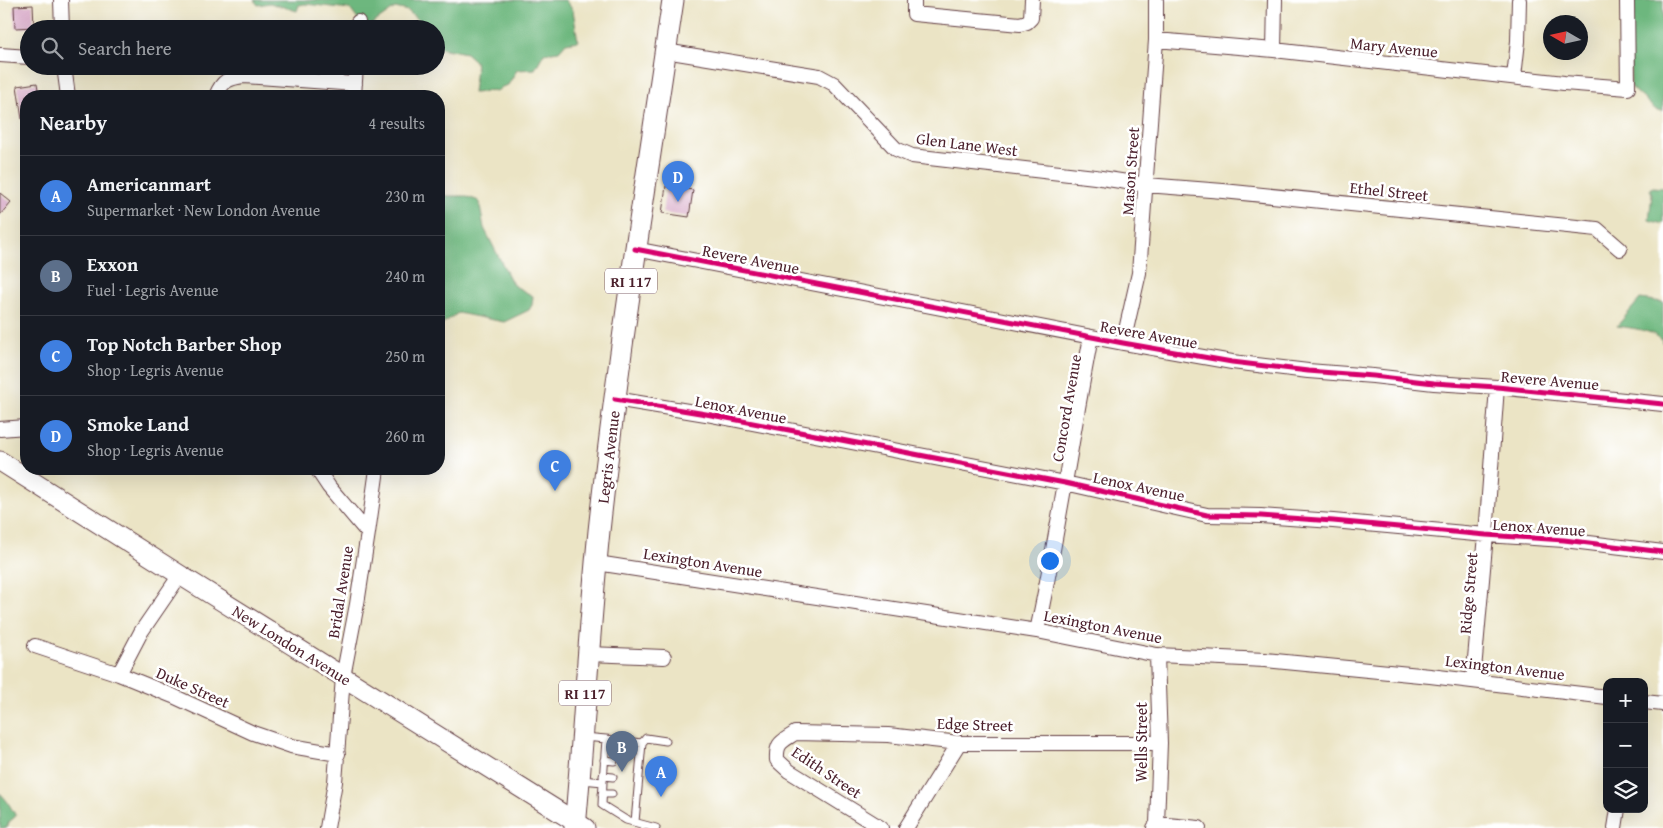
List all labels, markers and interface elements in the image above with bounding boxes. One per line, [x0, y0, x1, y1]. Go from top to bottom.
north arrow [1543, 15, 1588, 60]
search box [20, 20, 445, 75]
street label: Mary Avenue [1349, 30, 1439, 64]
icon: search [38, 34, 66, 62]
text: Search here [78, 34, 172, 62]
text: Nearby [40, 107, 107, 138]
text: 4 results [368, 111, 425, 135]
street label: Glen Lane West [915, 126, 1019, 162]
street label: Mason Street [1115, 126, 1145, 216]
pin: D [662, 161, 694, 202]
text: Americanmart [87, 170, 211, 198]
street label: Ethel Street [1349, 175, 1430, 207]
text: A [51, 184, 61, 208]
text: 230 m [385, 184, 425, 208]
text: Supermarket · New London Avenue [87, 198, 320, 222]
street label: Revere Avenue [700, 238, 802, 280]
text: Exxon [87, 250, 138, 278]
text: B [51, 264, 61, 288]
text: 240 m [385, 264, 425, 288]
road number: RI 117 [605, 268, 657, 294]
text: Fuel · Legris Avenue [87, 278, 219, 302]
street label: Revere Avenue [1098, 314, 1200, 354]
text: Top Notch Barber Shop [87, 330, 281, 358]
text: C [51, 344, 61, 368]
text: 250 m [385, 344, 425, 368]
street label: Concord Avenue [1045, 352, 1087, 464]
text: Shop · Legris Avenue [87, 358, 224, 382]
street label: Revere Avenue [1500, 364, 1600, 396]
street label: Lenox Avenue [693, 388, 789, 430]
street label: Legris Avenue [590, 409, 626, 505]
text: Smoke Land [87, 410, 189, 438]
text: D [51, 424, 61, 448]
text: 260 m [385, 424, 425, 448]
text: Shop · Legris Avenue [87, 438, 224, 462]
pin: C [539, 450, 571, 491]
street label: Lenox Avenue [1091, 465, 1187, 507]
street label: Lenox Avenue [1492, 512, 1586, 542]
street label: Lexington Avenue [642, 541, 764, 583]
street label: Bridal Avenue [321, 544, 359, 640]
your location [1037, 548, 1063, 574]
street label: Ridge Street [1452, 551, 1484, 635]
street label: New London Avenue [228, 599, 356, 691]
street label: Lexington Avenue [1042, 603, 1164, 649]
street label: Lexington Avenue [1444, 648, 1566, 686]
street label: Duke Street [153, 660, 234, 714]
map controls [1603, 678, 1648, 813]
button: + [1603, 678, 1648, 723]
road number: RI 117 [559, 680, 611, 706]
street label: Wells Street [1129, 702, 1153, 782]
street label: Edge Street [937, 711, 1014, 737]
button: − [1603, 723, 1648, 768]
pin: B [606, 731, 638, 772]
street label: Edith Street [787, 740, 867, 804]
pin: A [645, 756, 677, 797]
button: layers [1603, 768, 1648, 813]

